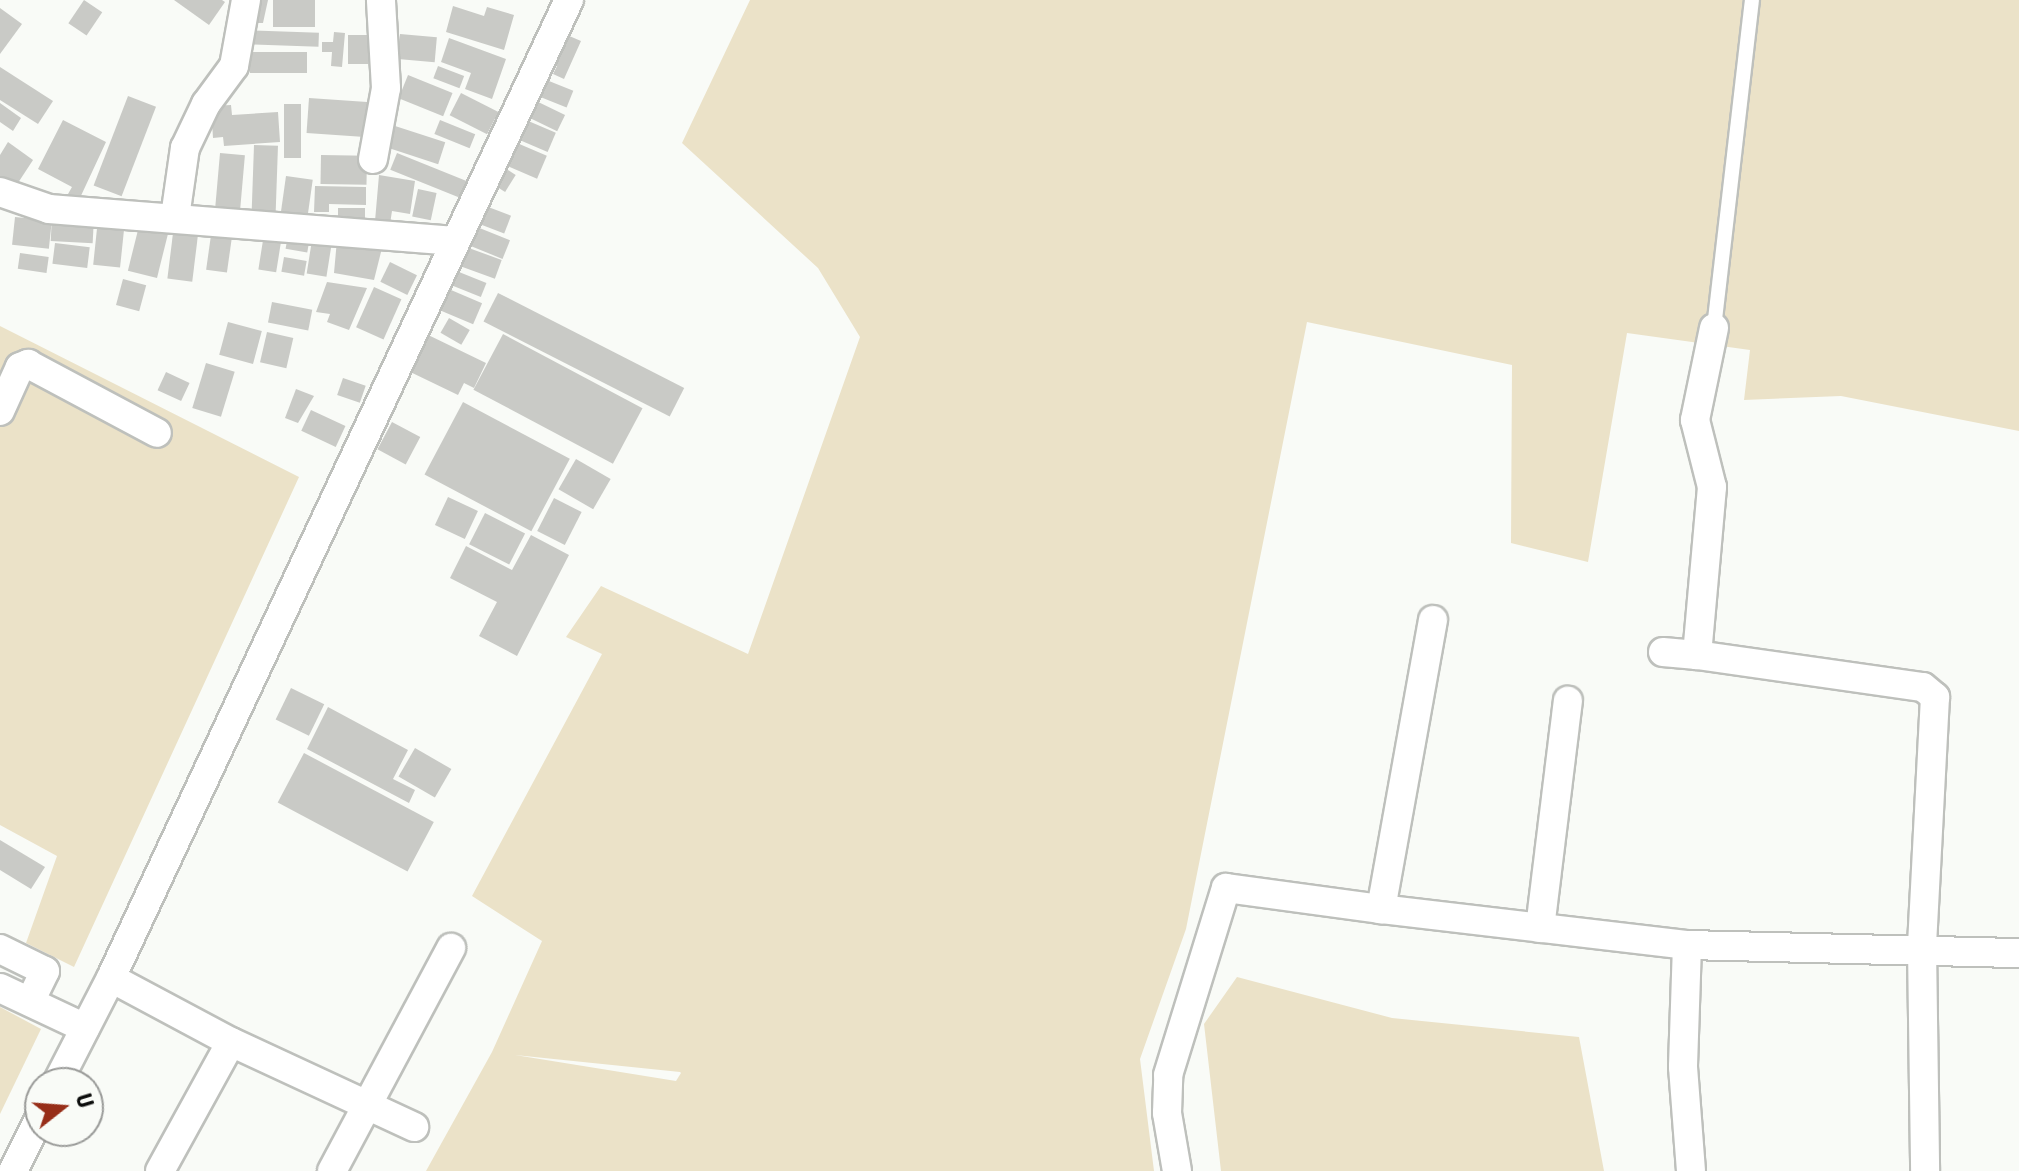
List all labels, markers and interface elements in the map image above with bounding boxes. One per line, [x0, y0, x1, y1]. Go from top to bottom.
north arrow [24, 1067, 104, 1147]
text: U [71, 1091, 99, 1111]

